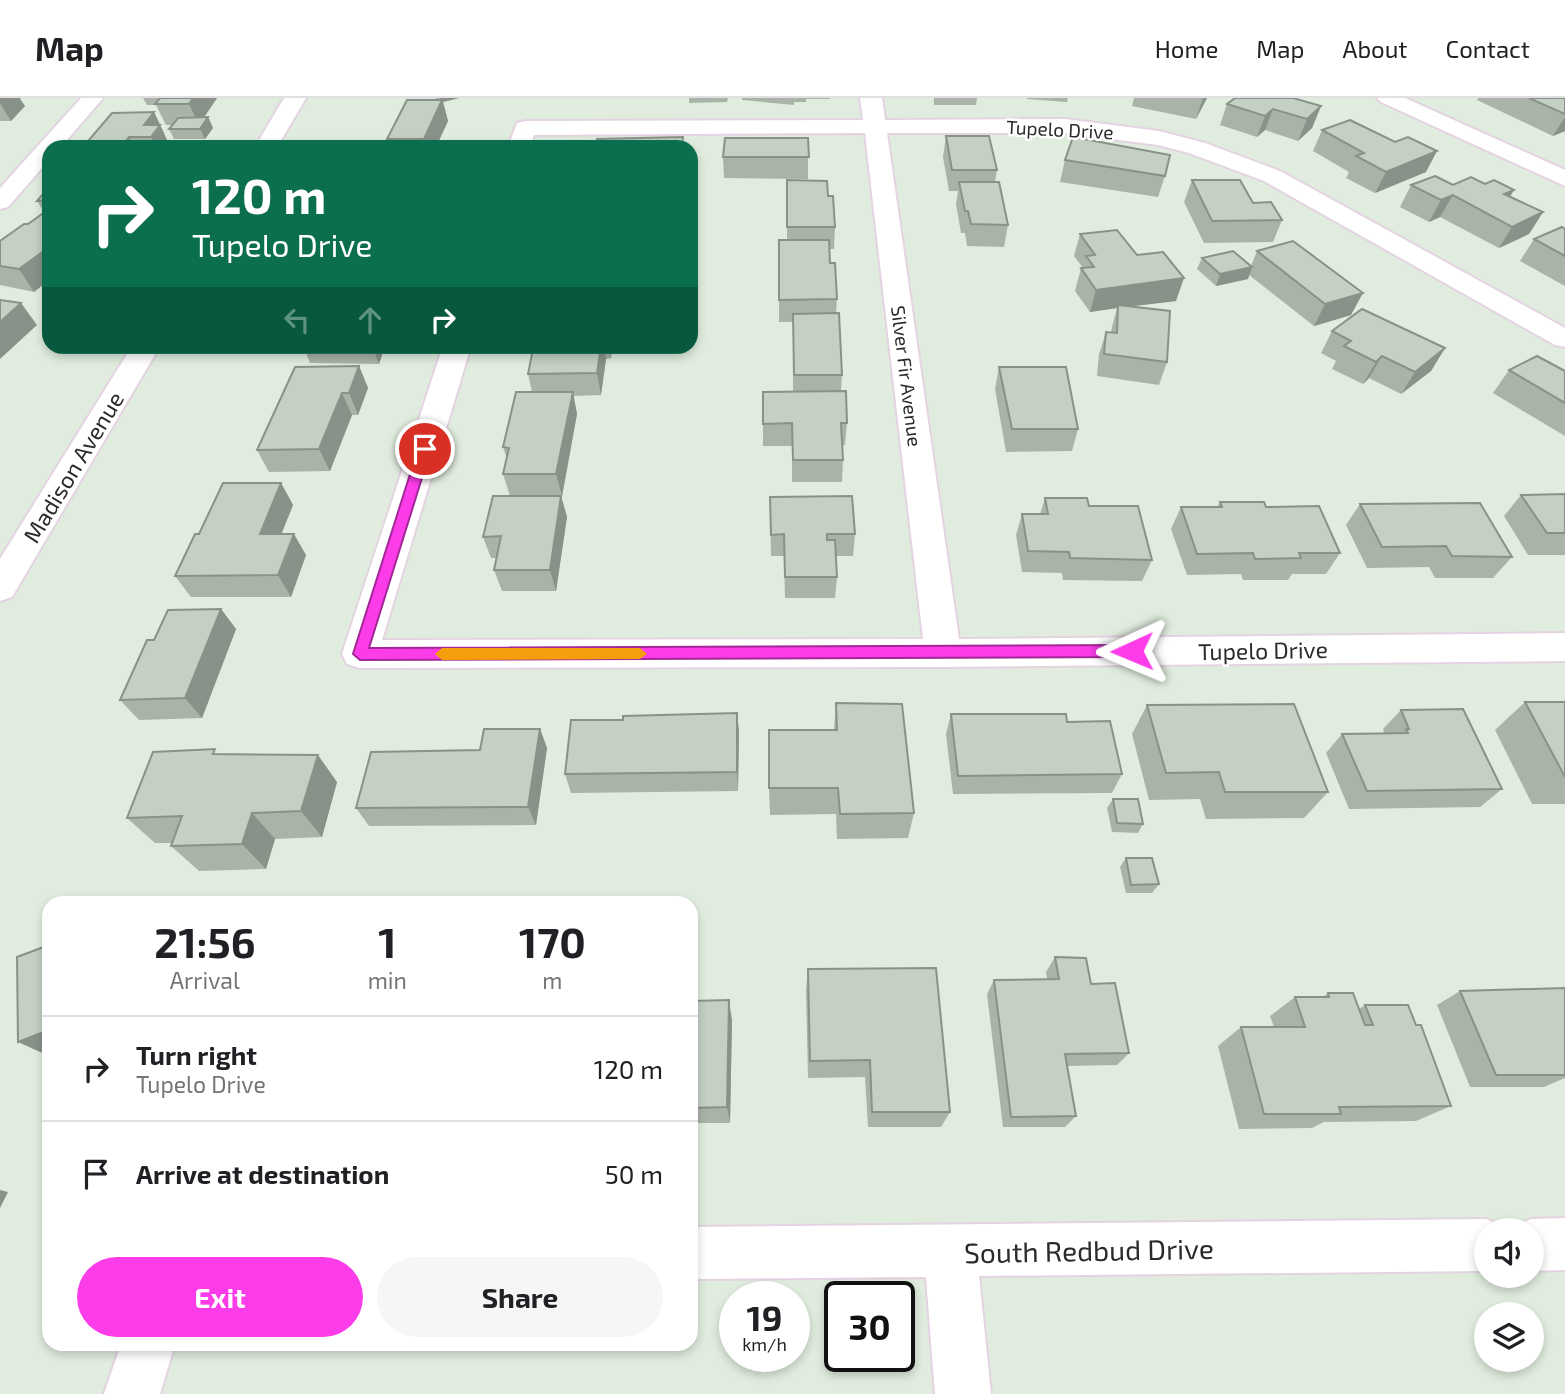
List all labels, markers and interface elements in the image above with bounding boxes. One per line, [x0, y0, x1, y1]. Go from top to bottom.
text: Map [35, 28, 104, 68]
text: Home [1155, 34, 1218, 63]
text: Map [1256, 34, 1304, 63]
text: About [1342, 34, 1408, 63]
text: Contact [1446, 34, 1530, 63]
street label: Tupelo Drive [1006, 115, 1114, 143]
text: 120 m [192, 165, 326, 224]
icon: right [77, 168, 168, 259]
text: Tupelo Drive [192, 225, 373, 263]
icon: left [278, 301, 316, 339]
icon: ahead [351, 301, 389, 339]
icon: right [424, 301, 462, 339]
street label: Silver Fir Avenue [887, 304, 927, 448]
street label: Madison Avenue [17, 386, 129, 548]
pin [395, 419, 455, 479]
icon: arrive [406, 430, 444, 468]
position arrow [1095, 614, 1169, 688]
street label: Tupelo Drive [1198, 635, 1328, 665]
text: 21:56 [154, 916, 255, 966]
text: 1 [378, 916, 396, 966]
text: 170 [519, 916, 586, 966]
text: Arrival [170, 966, 240, 994]
text: min [368, 966, 407, 994]
text: m [542, 966, 562, 994]
text: Turn right [136, 1039, 257, 1070]
icon: right [77, 1050, 115, 1088]
text: 120 m [594, 1053, 663, 1084]
text: Tupelo Drive [136, 1070, 266, 1098]
icon: arrive [77, 1155, 115, 1193]
text: Arrive at destination [136, 1158, 389, 1189]
text: 50 m [605, 1158, 663, 1189]
map controls [1474, 1218, 1544, 1372]
button: sound [1474, 1218, 1544, 1288]
street label: South Redbud Drive [964, 1231, 1214, 1269]
button: Exit [77, 1257, 363, 1337]
button: Share [377, 1257, 663, 1337]
speed limit sign: 30 [824, 1281, 915, 1372]
text: 19 [747, 1296, 782, 1338]
button: layers [1474, 1302, 1544, 1372]
text: km/h [742, 1333, 787, 1355]

